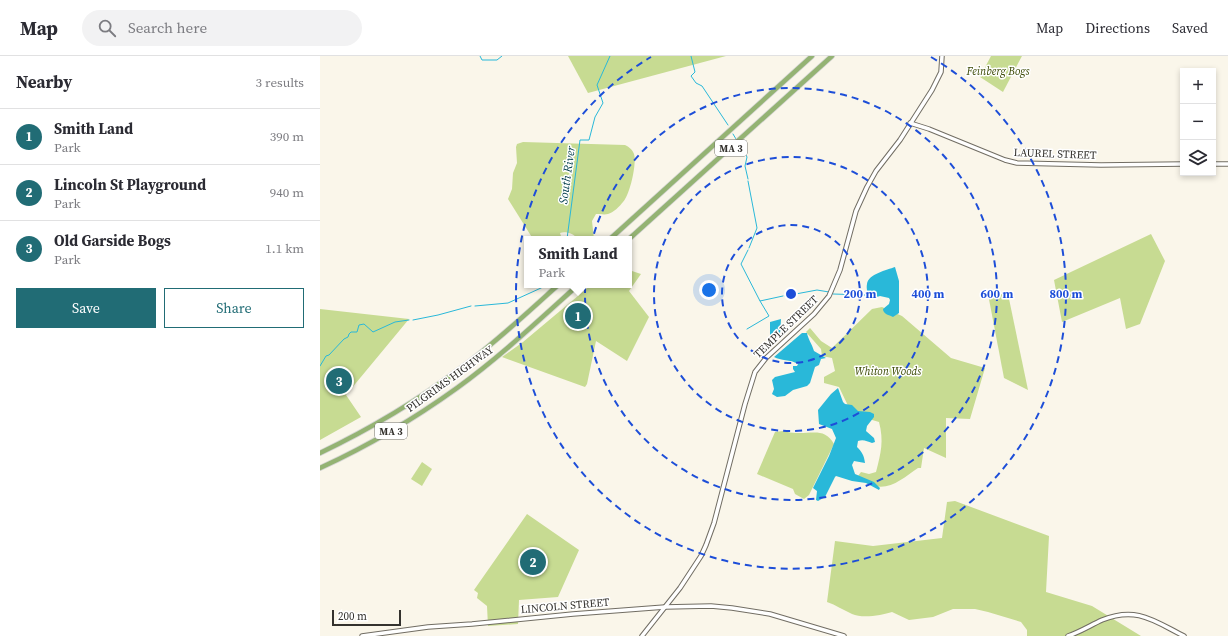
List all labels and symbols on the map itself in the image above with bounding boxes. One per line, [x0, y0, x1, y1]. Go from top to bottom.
park label: Feinberg Bogs [965, 64, 1030, 79]
road number: MA 3 [715, 140, 747, 156]
water label: South River [555, 144, 579, 205]
street label: LAUREL STREET [1013, 145, 1097, 163]
your location [699, 280, 719, 300]
text: 200 m [844, 286, 877, 302]
text: 400 m [912, 286, 945, 302]
text: 600 m [981, 286, 1014, 302]
text: 800 m [1050, 286, 1083, 302]
centre of rings [784, 287, 798, 301]
street label: TEMPLE STREET [750, 292, 822, 362]
pin: 1 [565, 301, 591, 331]
street label: PILGRIMS HIGHWAY [403, 342, 497, 416]
park label: Whiton Woods [855, 364, 921, 379]
pin: 3 [326, 366, 352, 396]
road number: MA 3 [375, 423, 407, 439]
pin: 2 [520, 547, 546, 577]
street label: LINCOLN STREET [520, 595, 610, 617]
scale bar [332, 608, 401, 627]

